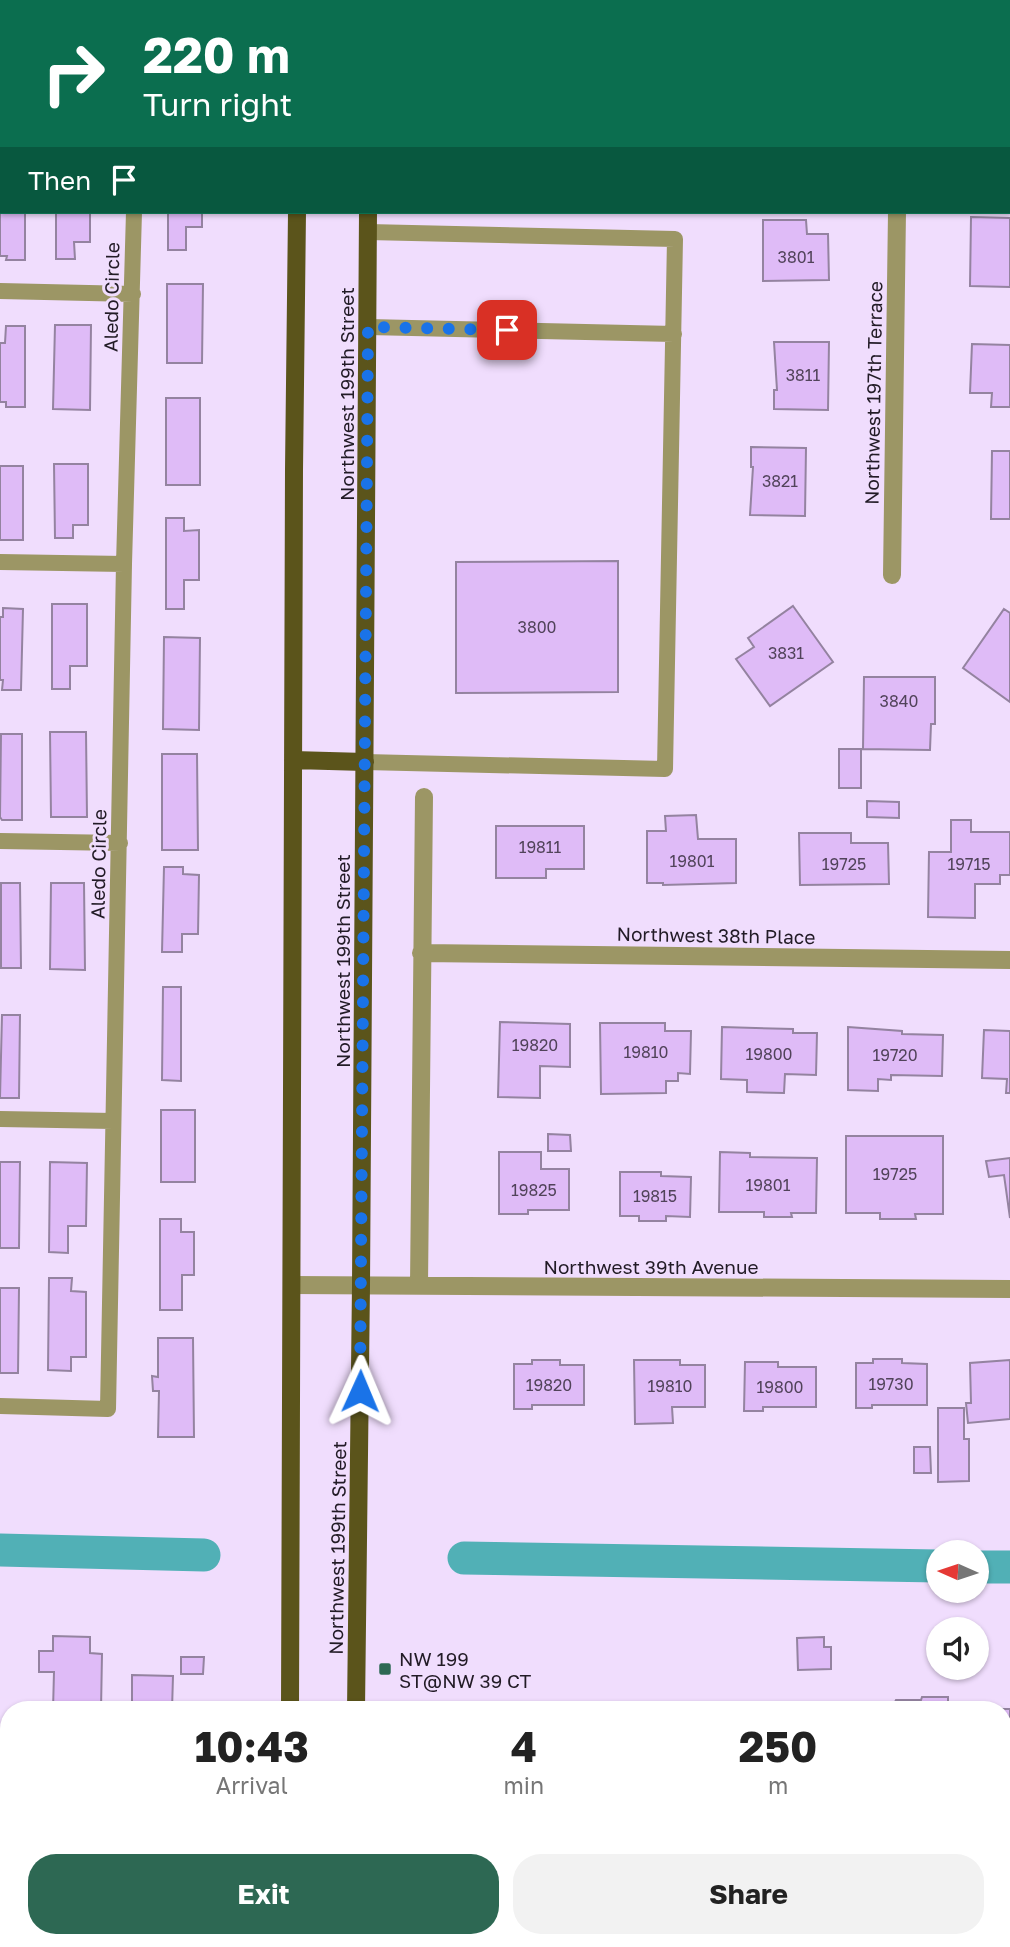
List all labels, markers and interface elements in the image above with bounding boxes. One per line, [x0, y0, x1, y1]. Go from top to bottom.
text: 220 m [143, 25, 290, 84]
icon: right [28, 28, 119, 119]
text: Turn right [143, 85, 292, 123]
icon: arrive [105, 161, 143, 199]
text: Then [28, 165, 91, 196]
street label: Aledo Circle [99, 242, 123, 352]
house number: 3801 [778, 247, 815, 267]
street label: Northwest 197th Terrace [860, 281, 886, 505]
street label: Northwest 199th Street [335, 287, 358, 501]
pin [477, 300, 537, 360]
icon: arrive [488, 311, 526, 349]
house number: 3811 [786, 365, 821, 385]
house number: 3821 [762, 471, 798, 491]
house number: 3800 [518, 617, 556, 637]
house number: 3831 [768, 643, 804, 663]
house number: 3840 [880, 691, 918, 711]
street label: Aledo Circle [86, 809, 110, 919]
house number: 19811 [519, 837, 562, 857]
house number: 19801 [670, 851, 715, 871]
street label: Northwest 199th Street [331, 854, 354, 1068]
house number: 19725 [822, 854, 866, 874]
house number: 19715 [948, 854, 990, 874]
street label: Northwest 38th Place [616, 922, 816, 948]
house number: 19820 [512, 1035, 558, 1055]
house number: 19810 [624, 1042, 668, 1062]
house number: 19800 [745, 1044, 793, 1064]
house number: 19720 [872, 1045, 918, 1065]
house number: 19725 [873, 1164, 917, 1184]
house number: 19801 [746, 1175, 791, 1195]
house number: 19825 [511, 1180, 557, 1200]
house number: 19815 [633, 1186, 677, 1206]
street label: Northwest 39th Avenue [543, 1255, 759, 1278]
position arrow [323, 1354, 397, 1428]
house number: 19730 [868, 1374, 914, 1394]
house number: 19820 [526, 1375, 572, 1395]
house number: 19810 [648, 1376, 692, 1396]
house number: 19800 [756, 1377, 804, 1397]
street label: Northwest 199th Street [324, 1441, 350, 1655]
north arrow [926, 1540, 989, 1603]
map controls [926, 1540, 989, 1680]
button: sound [926, 1617, 989, 1680]
place label: NW 199 ST@NW 39 CT [399, 1647, 531, 1692]
marker: NW 199 ST@NW 39 CT [377, 1661, 393, 1677]
text: 10:43 [195, 1721, 309, 1771]
text: 4 [511, 1721, 537, 1771]
text: 250 [739, 1721, 817, 1771]
text: Arrival [216, 1771, 288, 1799]
text: min [504, 1771, 544, 1799]
text: m [768, 1771, 788, 1799]
button: Exit [28, 1854, 499, 1934]
button: Share [513, 1854, 984, 1934]

